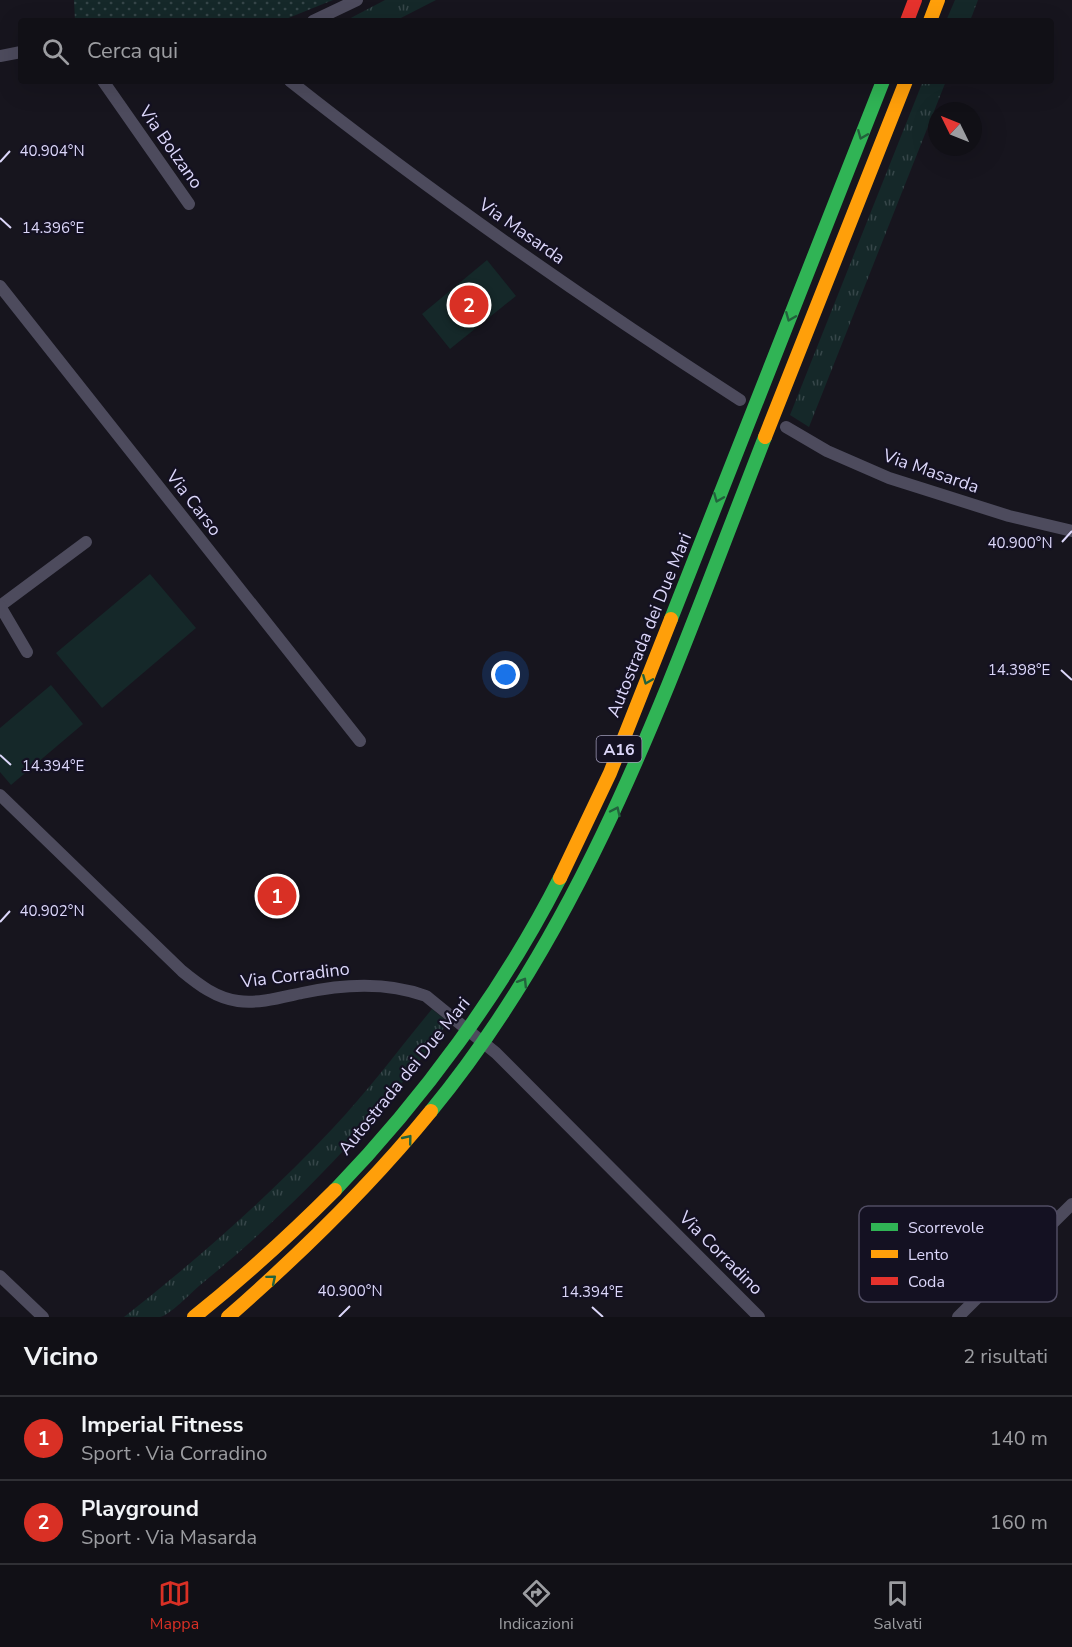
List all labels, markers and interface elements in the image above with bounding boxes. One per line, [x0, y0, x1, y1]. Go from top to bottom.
search box [18, 18, 1054, 84]
icon: search [39, 35, 72, 68]
text: Cerca qui [87, 36, 178, 66]
street label: Via Bolzano [133, 100, 208, 193]
north arrow [928, 102, 982, 156]
one-way arrow [856, 130, 869, 140]
text: 40.904°N [19, 141, 85, 161]
street label: Via Masarda [473, 192, 570, 270]
text: 14.396°E [22, 218, 84, 238]
pin: 2 [450, 282, 488, 328]
one-way arrow [785, 311, 797, 322]
street label: Via Masarda [879, 443, 982, 499]
street label: Via Carso [160, 464, 227, 541]
one-way arrow [713, 492, 726, 503]
street label: Autostrada dei Due Mari [601, 529, 697, 721]
text: 40.900°N [987, 533, 1053, 553]
your location [491, 660, 520, 689]
text: 14.398°E [988, 660, 1050, 680]
one-way arrow [642, 673, 654, 684]
road number: A16 [596, 736, 642, 762]
text: 14.394°E [22, 756, 84, 776]
one-way arrow [608, 806, 620, 817]
pin: 1 [258, 874, 296, 918]
text: 40.902°N [19, 901, 85, 921]
street label: Via Corradino [238, 956, 351, 994]
one-way arrow [516, 978, 527, 989]
street label: Autostrada dei Due Mari [333, 992, 475, 1160]
one-way arrow [401, 1135, 412, 1146]
street label: Via Corradino [673, 1205, 768, 1300]
legend [859, 1206, 1057, 1302]
text: Scorrevole [908, 1217, 984, 1239]
text: Lento [908, 1244, 949, 1266]
text: Coda [908, 1271, 945, 1293]
one-way arrow [265, 1275, 276, 1286]
text: 40.900°N [317, 1281, 383, 1301]
text: 14.394°E [561, 1282, 623, 1302]
text: Vicino [24, 1339, 98, 1374]
text: 2 risultati [963, 1343, 1048, 1370]
text: Imperial Fitness [81, 1410, 244, 1440]
text: 1 [38, 1425, 50, 1452]
text: 140 m [990, 1425, 1048, 1452]
text: Sport · Via Corradino [81, 1440, 267, 1467]
text: Playground [81, 1494, 199, 1524]
text: 2 [38, 1509, 50, 1536]
text: 160 m [990, 1509, 1048, 1536]
text: Sport · Via Masarda [81, 1524, 257, 1551]
tab: Mappa [150, 1577, 199, 1635]
tab: Indicazioni [499, 1577, 574, 1635]
tab: Salvati [873, 1577, 922, 1635]

